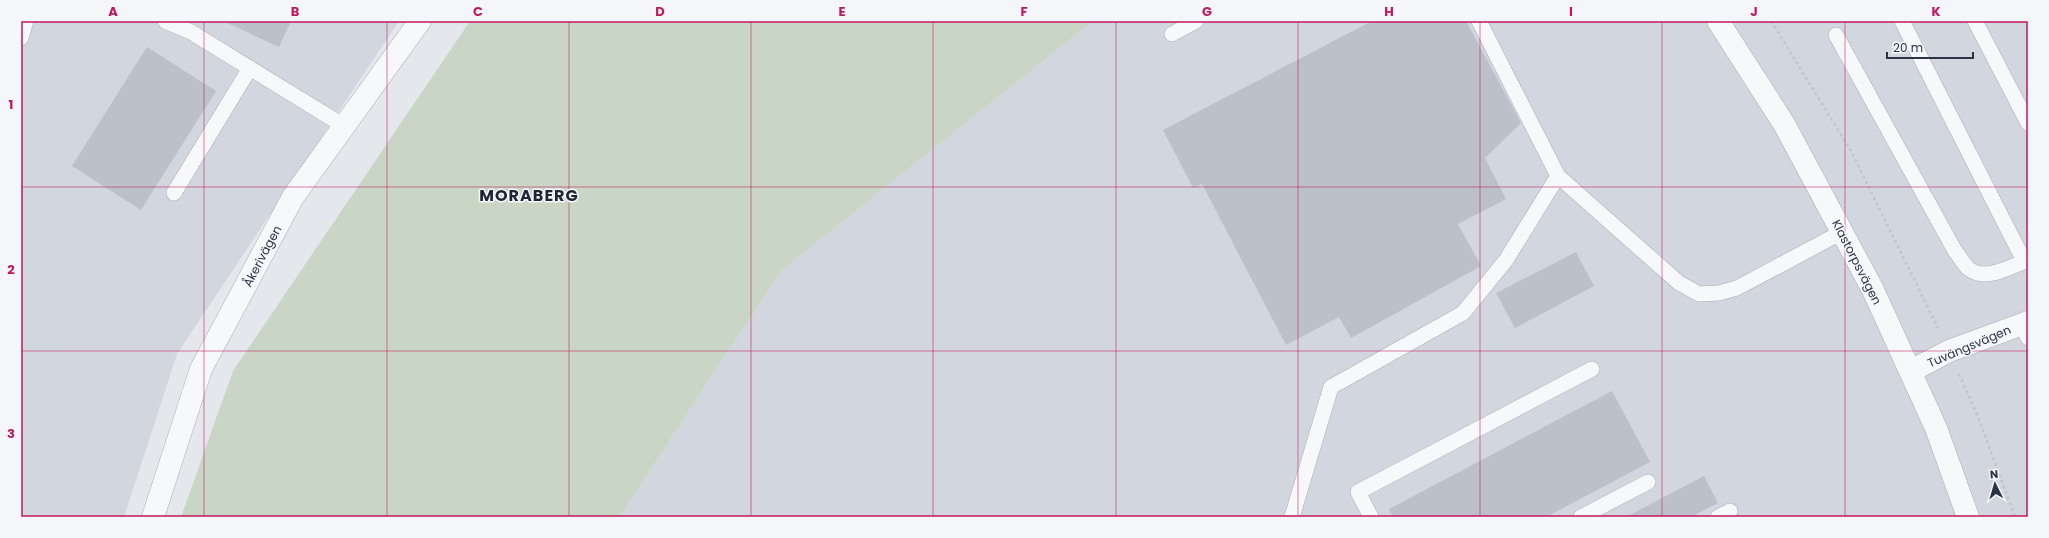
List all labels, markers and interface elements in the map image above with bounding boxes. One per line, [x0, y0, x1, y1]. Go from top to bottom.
text: A [108, 2, 118, 21]
text: B [291, 2, 300, 21]
text: C [473, 2, 483, 21]
text: D [655, 2, 665, 21]
text: E [838, 2, 846, 21]
text: F [1020, 2, 1028, 21]
text: G [1202, 2, 1212, 21]
text: H [1384, 2, 1394, 21]
text: I [1569, 2, 1573, 21]
text: J [1750, 2, 1758, 21]
text: K [1931, 2, 1941, 21]
scale bar [1887, 34, 1973, 60]
text: 20 m [1893, 39, 1923, 56]
text: 1 [9, 95, 13, 114]
district label: MORABERG [479, 184, 579, 207]
street label: Klastorpsvägen [1828, 216, 1886, 308]
street label: Åkerivägen [239, 222, 285, 290]
text: 2 [7, 260, 15, 279]
street label: Tuvängsvägen [1925, 321, 2013, 371]
text: 3 [7, 424, 15, 443]
north arrow [1975, 464, 2015, 504]
text: N [1989, 466, 1999, 482]

